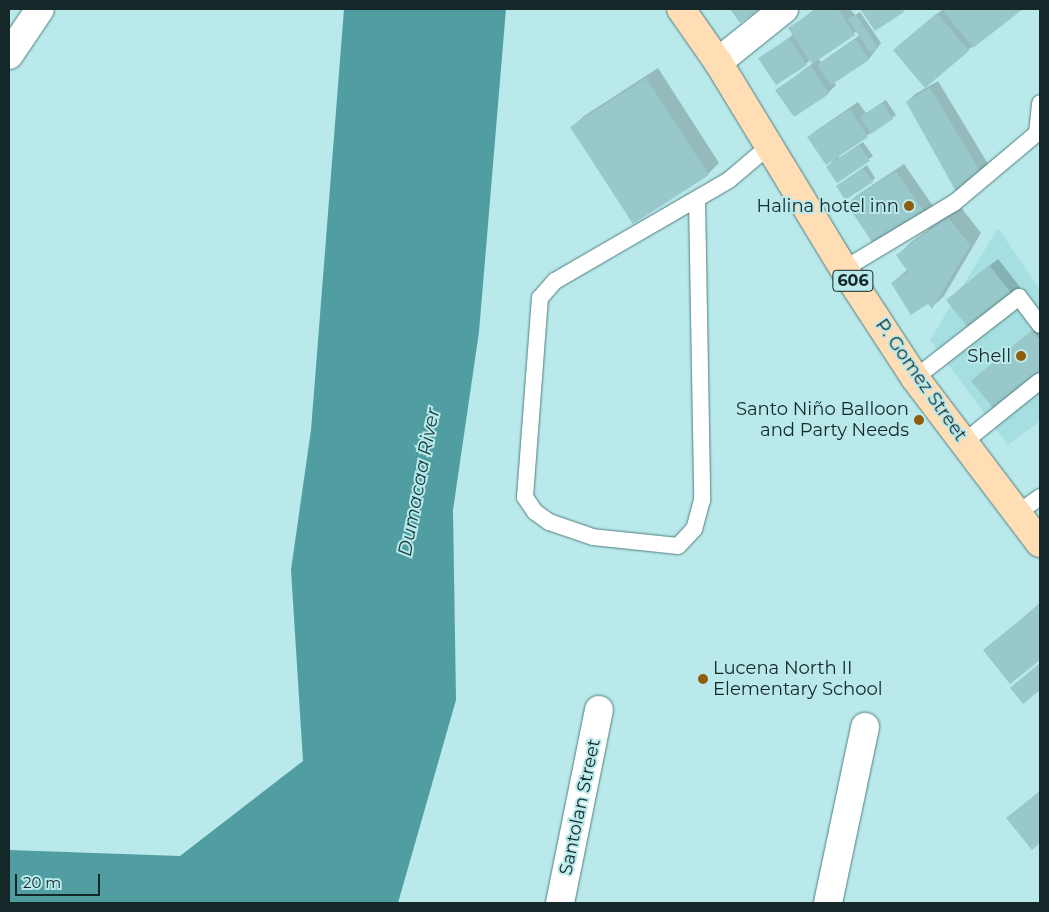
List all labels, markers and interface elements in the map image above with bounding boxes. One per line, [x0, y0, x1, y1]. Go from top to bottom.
place label: Halina hotel inn [757, 195, 899, 217]
marker: Halina hotel inn [903, 200, 915, 212]
road number: 606 [832, 268, 874, 294]
street label: P. Gomez Street [871, 315, 971, 445]
place label: Shell [967, 345, 1011, 367]
marker: Shell [1015, 350, 1027, 362]
place label: Santo Niño Balloon and Party Needs [736, 399, 909, 442]
water label: Dumacaa River [393, 406, 445, 558]
marker: Santo Niño Balloon and Party Needs [913, 414, 925, 426]
place label: Lucena North II Elementary School [713, 658, 883, 701]
marker: Lucena North II Elementary School [697, 673, 709, 685]
street label: Santolan Street [555, 737, 605, 877]
scale bar [18, 864, 102, 896]
text: 20 m [23, 873, 61, 892]

